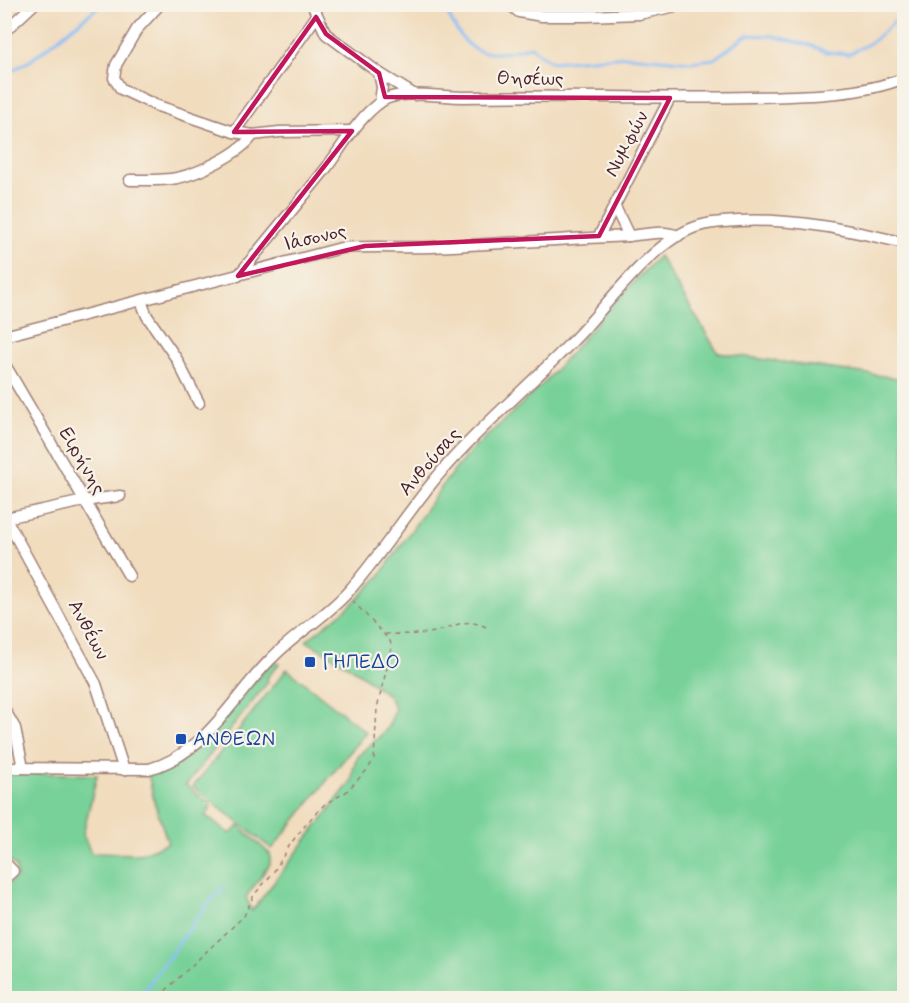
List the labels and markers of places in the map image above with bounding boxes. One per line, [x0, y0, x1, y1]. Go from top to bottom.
place label: ΓΗΠΕΔΟ [322, 649, 400, 676]
marker: ΓΗΠΕΔΟ [303, 655, 317, 669]
place label: ΑΝΘΕΩΝ [193, 726, 275, 753]
marker: ΑΝΘΕΩΝ [174, 732, 188, 746]

